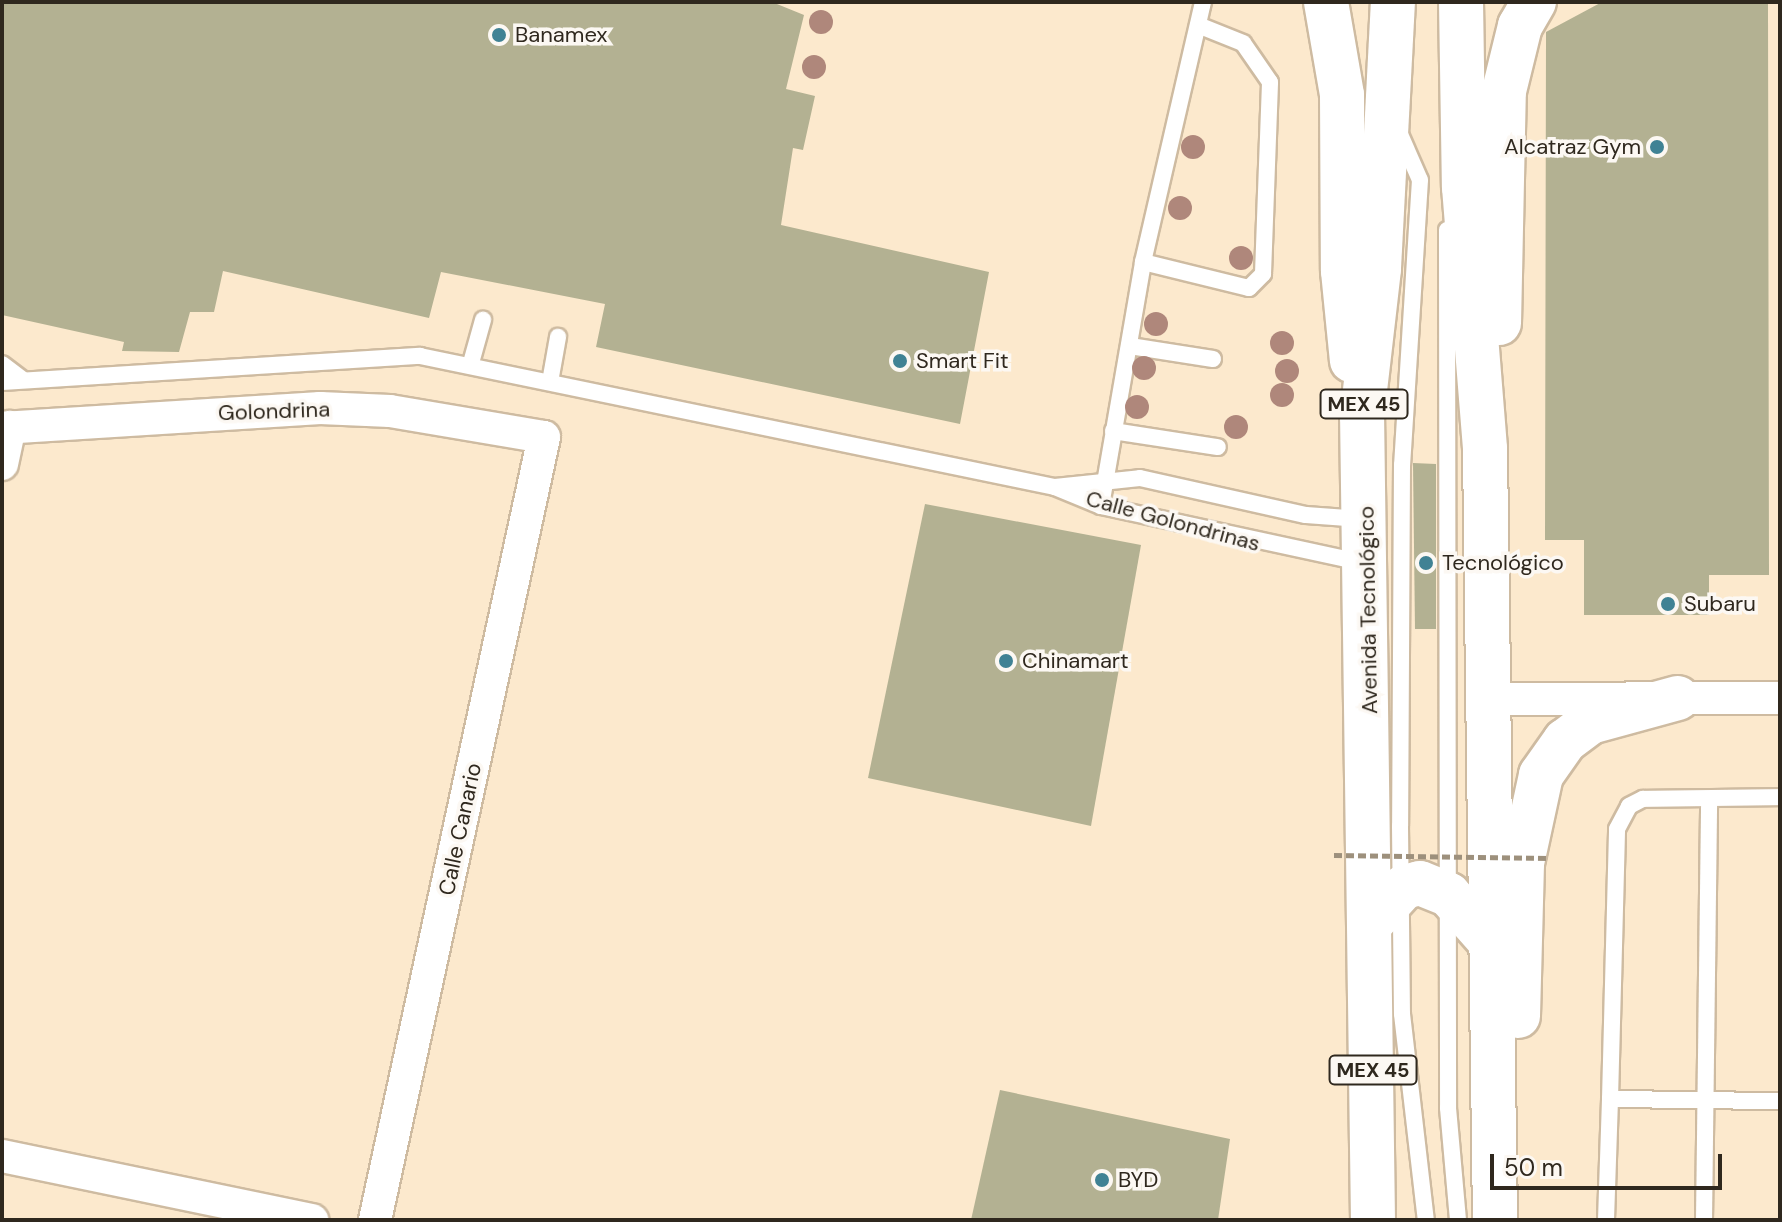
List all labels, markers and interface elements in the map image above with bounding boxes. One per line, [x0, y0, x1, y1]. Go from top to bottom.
place label: Banamex [515, 22, 607, 48]
marker: Banamex [490, 26, 508, 44]
place label: Alcatraz Gym [1504, 134, 1641, 160]
marker: Alcatraz Gym [1648, 138, 1666, 156]
place label: Smart Fit [916, 348, 1009, 374]
marker: Smart Fit [891, 352, 909, 370]
road number: MEX 45 [1318, 388, 1410, 420]
street label: Golondrina [218, 396, 330, 426]
street label: Calle Golondrinas [1083, 485, 1263, 557]
street label: Avenida Tecnológico [1353, 506, 1383, 714]
place label: Tecnológico [1442, 550, 1564, 576]
marker: Tecnológico [1417, 554, 1435, 572]
place label: Subaru [1684, 591, 1756, 617]
marker: Subaru [1659, 595, 1677, 613]
place label: Chinamart [1022, 648, 1129, 674]
marker: Chinamart [997, 652, 1015, 670]
street label: Calle Canario [433, 760, 487, 898]
road number: MEX 45 [1327, 1054, 1419, 1086]
scale bar [1494, 1138, 1726, 1188]
text: 50 m [1504, 1152, 1563, 1183]
place label: BYD [1118, 1167, 1159, 1193]
marker: BYD [1093, 1171, 1111, 1189]

